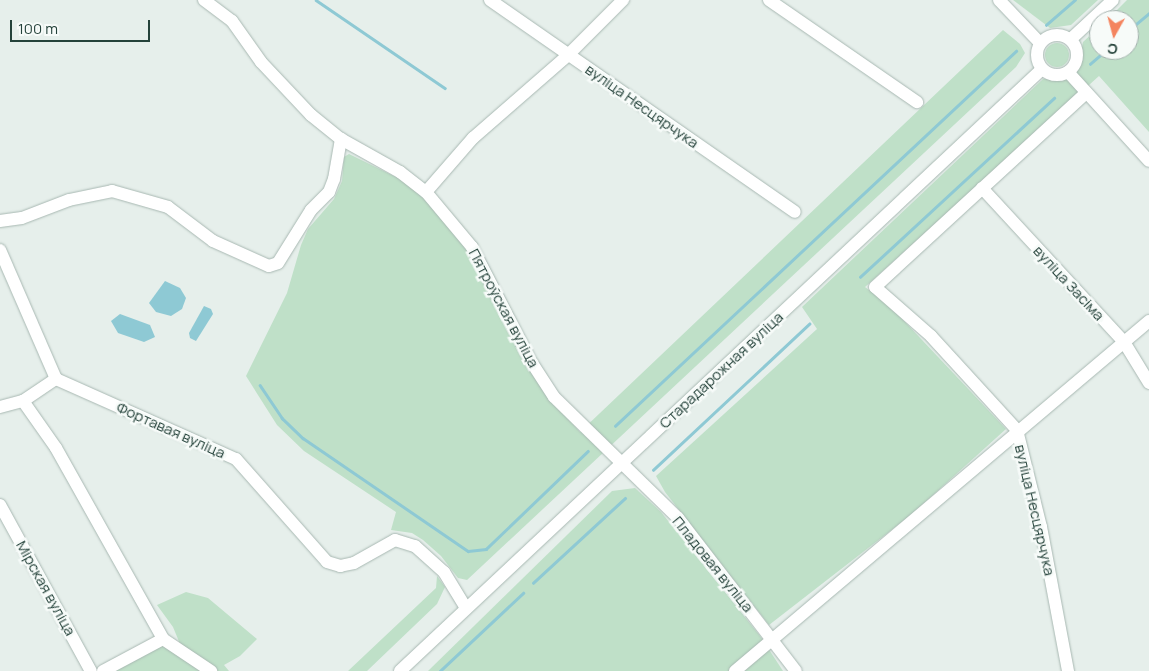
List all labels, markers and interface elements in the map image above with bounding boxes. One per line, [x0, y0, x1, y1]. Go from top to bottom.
scale bar [12, 10, 152, 42]
north arrow [1089, 10, 1139, 60]
text: 100 m [18, 18, 58, 39]
text: С [1106, 39, 1119, 59]
street label: вуліца Несцярчука [582, 60, 702, 152]
street label: вуліца Засіма [1030, 242, 1108, 324]
street label: Пятроўская вуліца [465, 245, 543, 371]
street label: Старадарожная вуліца [655, 308, 787, 432]
street label: Фортавая вуліца [114, 398, 228, 462]
street label: вуліца Несцярчука [1011, 443, 1059, 577]
street label: Пладовая вуліца [669, 512, 757, 616]
street label: Мірская вуліца [12, 537, 80, 639]

